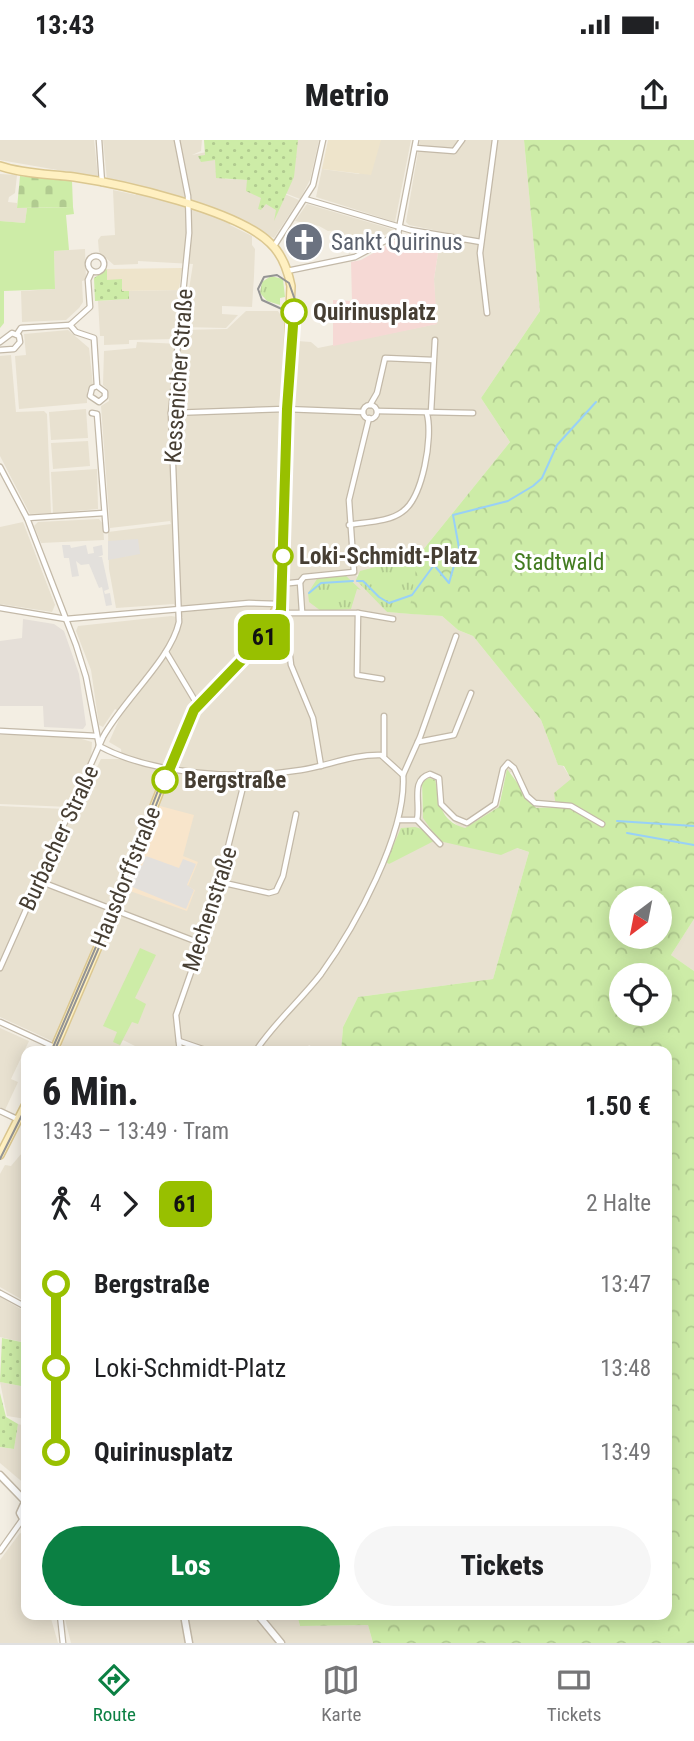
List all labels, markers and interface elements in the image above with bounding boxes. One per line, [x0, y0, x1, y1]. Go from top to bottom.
text: 13:43 [35, 10, 95, 40]
icon: back [21, 76, 59, 114]
text: Metrio [305, 76, 389, 114]
icon: share [635, 76, 673, 114]
church icon: Sankt Quirinus [283, 221, 325, 263]
place label: Sankt Quirinus [331, 229, 463, 256]
street label: Kessenicher Straße [159, 288, 199, 464]
marker: Quirinusplatz [281, 299, 307, 325]
place label: Quirinusplatz [313, 299, 436, 326]
place label: Loki-Schmidt-Platz [299, 543, 478, 570]
marker: Loki-Schmidt-Platz [273, 546, 293, 566]
park label: Stadtwald [514, 549, 604, 576]
line badge: 61 [232, 614, 296, 660]
text: 61 [252, 623, 276, 651]
street label: Burbacher Straße [14, 761, 104, 915]
marker: Bergstraße [152, 767, 178, 793]
place label: Bergstraße [184, 767, 286, 794]
street label: Hausdorffstraße [86, 803, 166, 951]
street label: Mechenstraße [177, 843, 243, 975]
north arrow [609, 886, 672, 948]
map controls [609, 886, 672, 1026]
button: locate [609, 963, 672, 1026]
text: 6 Min. [42, 1070, 139, 1114]
text: 1.50 € [585, 1091, 651, 1121]
text: 13:43 – 13:49 · Tram [42, 1118, 229, 1145]
icon: walk [42, 1185, 80, 1223]
icon: forward [111, 1185, 149, 1223]
text: 4 [90, 1190, 101, 1217]
text: 61 [173, 1190, 198, 1218]
text: 2 Halte [586, 1190, 651, 1217]
text: Bergstraße [94, 1269, 210, 1299]
text: 13:47 [600, 1271, 651, 1298]
text: Loki-Schmidt-Platz [94, 1353, 286, 1383]
text: 13:48 [600, 1355, 651, 1382]
text: Quirinusplatz [94, 1437, 233, 1467]
text: 13:49 [600, 1439, 651, 1466]
button: Los [42, 1526, 340, 1606]
button: Tickets [354, 1526, 651, 1606]
tab: Route [93, 1661, 136, 1726]
tab: Karte [321, 1661, 361, 1726]
tab: Tickets [547, 1661, 601, 1726]

